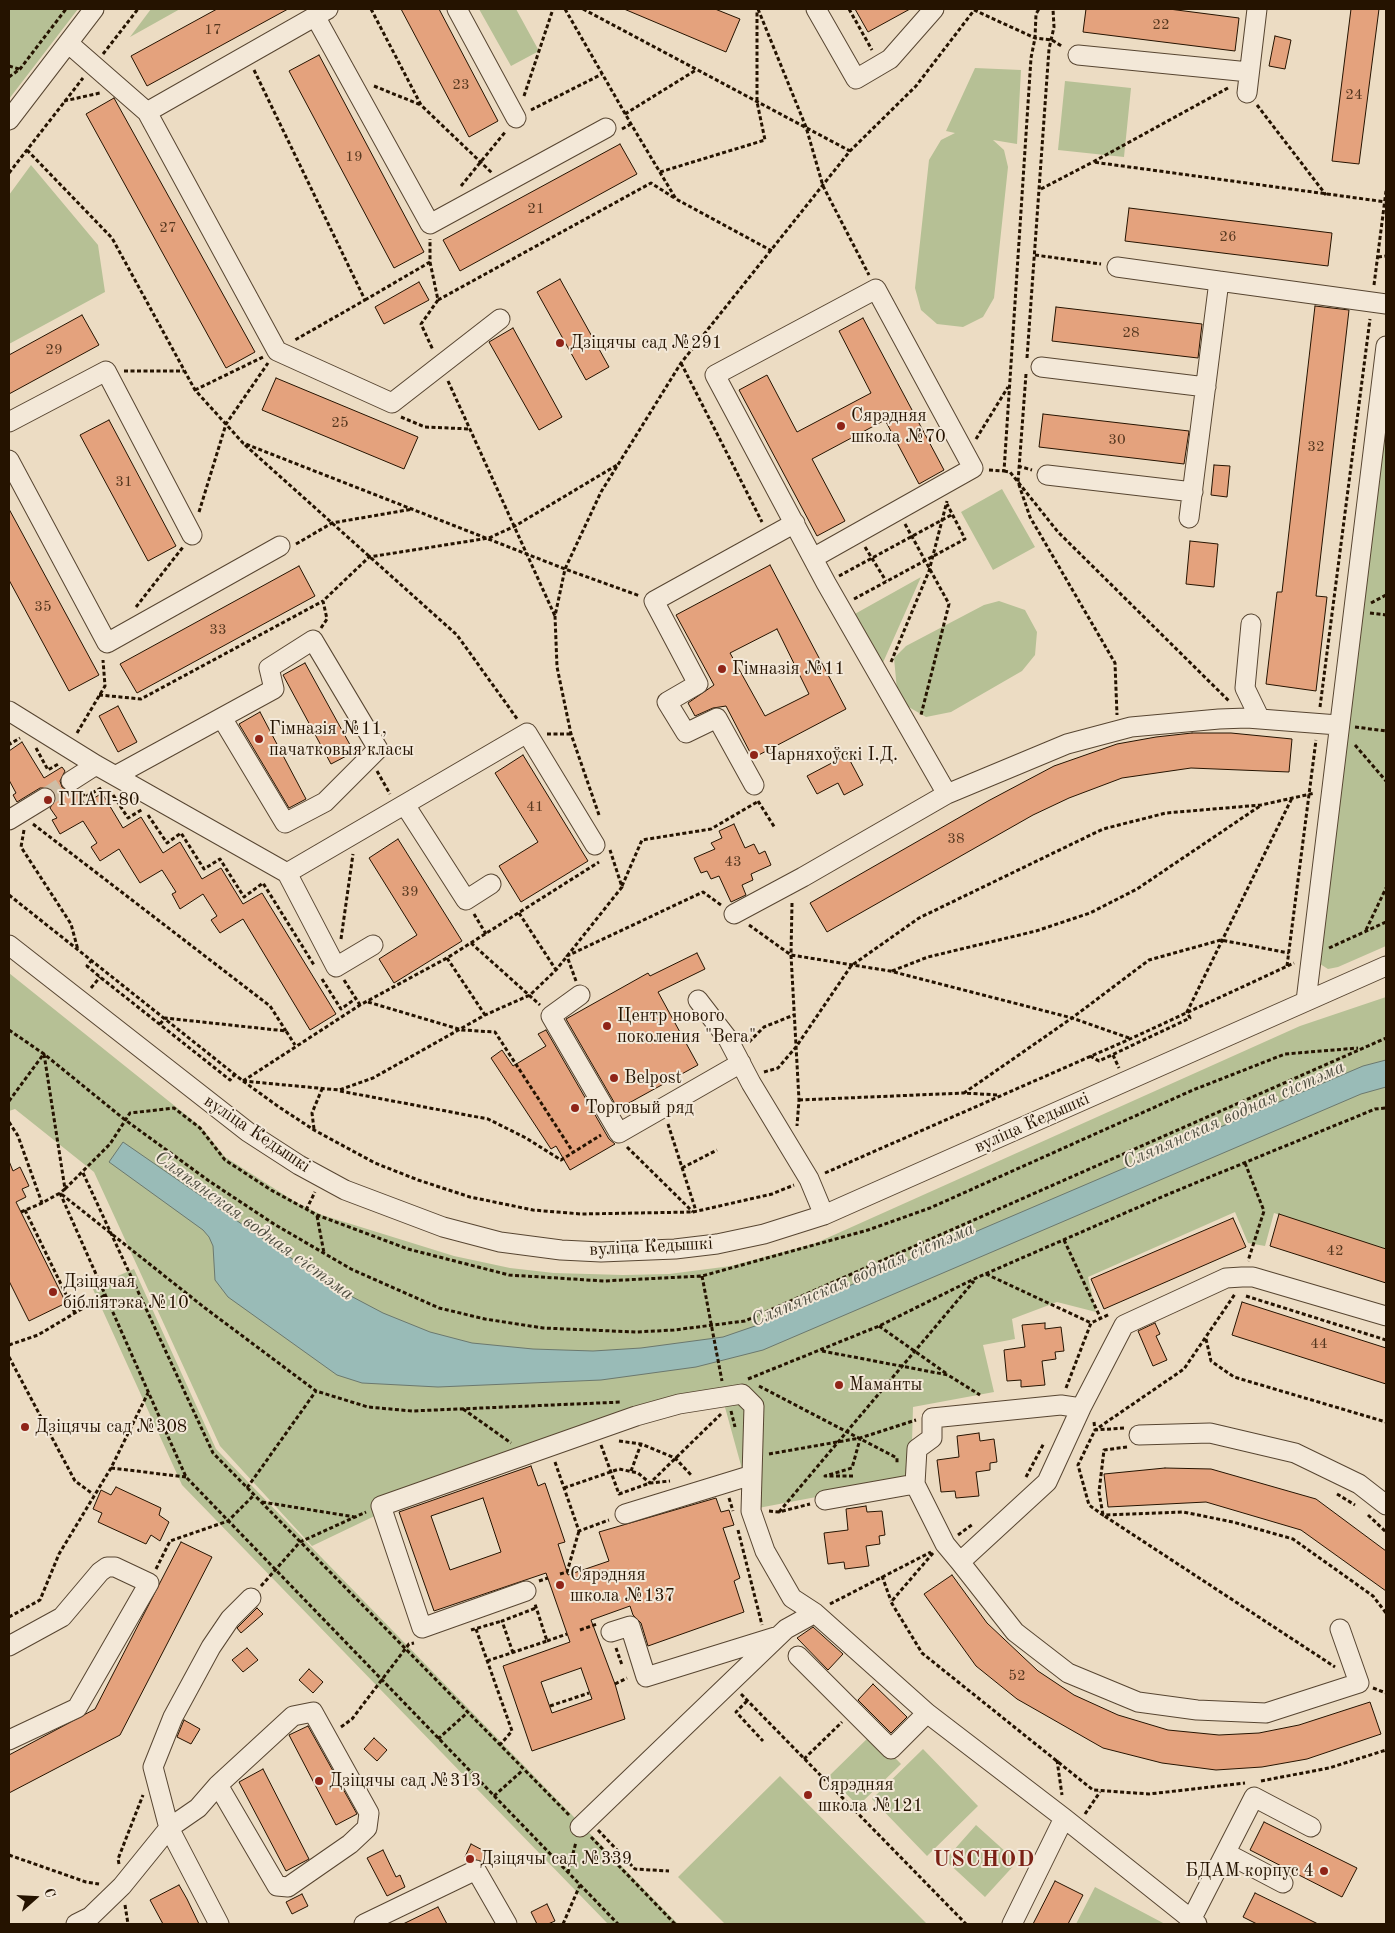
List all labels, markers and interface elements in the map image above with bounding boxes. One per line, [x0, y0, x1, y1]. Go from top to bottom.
house number: 22 [1152, 16, 1170, 34]
house number: 17 [204, 21, 222, 39]
house number: 23 [452, 76, 470, 94]
house number: 24 [1345, 86, 1363, 104]
house number: 19 [345, 148, 363, 166]
house number: 21 [527, 200, 545, 218]
house number: 27 [159, 219, 177, 237]
house number: 26 [1219, 228, 1237, 246]
house number: 28 [1122, 324, 1140, 342]
place label: Дзіцячы сад №291 [570, 332, 722, 354]
marker: Дзіцячы сад №291 [554, 337, 566, 349]
house number: 29 [45, 341, 63, 359]
place label: Сярэдняя школа №70 [851, 405, 946, 448]
house number: 25 [331, 414, 349, 432]
marker: Сярэдняя школа №70 [835, 420, 847, 432]
house number: 30 [1108, 431, 1126, 449]
house number: 32 [1307, 438, 1325, 456]
house number: 31 [115, 473, 133, 491]
house number: 35 [34, 598, 52, 616]
house number: 33 [209, 621, 227, 639]
place label: Гімназія №11 [732, 658, 845, 680]
marker: Гімназія №11 [716, 663, 728, 675]
place label: Гімназія №11, пачатковыя класы [269, 718, 414, 761]
marker: Гімназія №11, пачатковыя класы [253, 733, 265, 745]
place label: Чарняхоўскі І.Д. [764, 744, 898, 766]
marker: Чарняхоўскі І.Д. [748, 749, 760, 761]
place label: ГПАП-80 [58, 789, 139, 811]
marker: ГПАП-80 [42, 794, 54, 806]
house number: 41 [526, 798, 544, 816]
house number: 38 [947, 830, 965, 848]
house number: 43 [724, 853, 742, 871]
house number: 39 [401, 883, 419, 901]
place label: Центр нового поколения "Вега" [617, 1005, 756, 1048]
marker: Центр нового поколения "Вега" [601, 1020, 613, 1032]
water label: Сляпянская водная сістэма [1119, 1056, 1349, 1174]
place label: Belpost [624, 1067, 682, 1089]
marker: Belpost [608, 1072, 620, 1084]
street label: вуліца Кедышкі [971, 1088, 1093, 1158]
street label: вуліца Кедышкі [200, 1090, 314, 1178]
place label: Торговый ряд [585, 1097, 693, 1119]
marker: Торговый ряд [569, 1102, 581, 1114]
water label: Сляпянская водная сістэма [150, 1146, 358, 1306]
water label: Сляпянская водная сістэма [748, 1217, 978, 1333]
street label: вуліца Кедышкі [589, 1233, 713, 1261]
house number: 42 [1326, 1242, 1344, 1260]
place label: Дзіцячая бібліятэка №10 [63, 1271, 189, 1314]
marker: Дзіцячая бібліятэка №10 [47, 1286, 59, 1298]
house number: 44 [1310, 1335, 1328, 1353]
place label: Маманты [849, 1374, 922, 1396]
marker: Маманты [833, 1379, 845, 1391]
place label: Дзіцячы сад №308 [35, 1416, 187, 1438]
marker: Дзіцячы сад №308 [19, 1421, 31, 1433]
place label: Сярэдняя школа №137 [570, 1564, 675, 1606]
marker: Сярэдняя школа №137 [554, 1579, 566, 1591]
house number: 52 [1008, 1667, 1026, 1685]
place label: Дзіцячы сад №313 [329, 1770, 481, 1792]
place label: Сярэдняя школа №121 [818, 1774, 923, 1816]
marker: Дзіцячы сад №313 [313, 1775, 325, 1787]
marker: Сярэдняя школа №121 [802, 1789, 814, 1801]
district label: USCHOD [932, 1847, 1036, 1873]
place label: Дзіцячы сад №339 [480, 1848, 632, 1870]
marker: Дзіцячы сад №339 [464, 1853, 476, 1865]
place label: БДАМ корпус 4 [1185, 1860, 1314, 1882]
marker: БДАМ корпус 4 [1318, 1865, 1330, 1877]
north arrow [10, 1873, 60, 1923]
text: С [41, 1886, 57, 1900]

